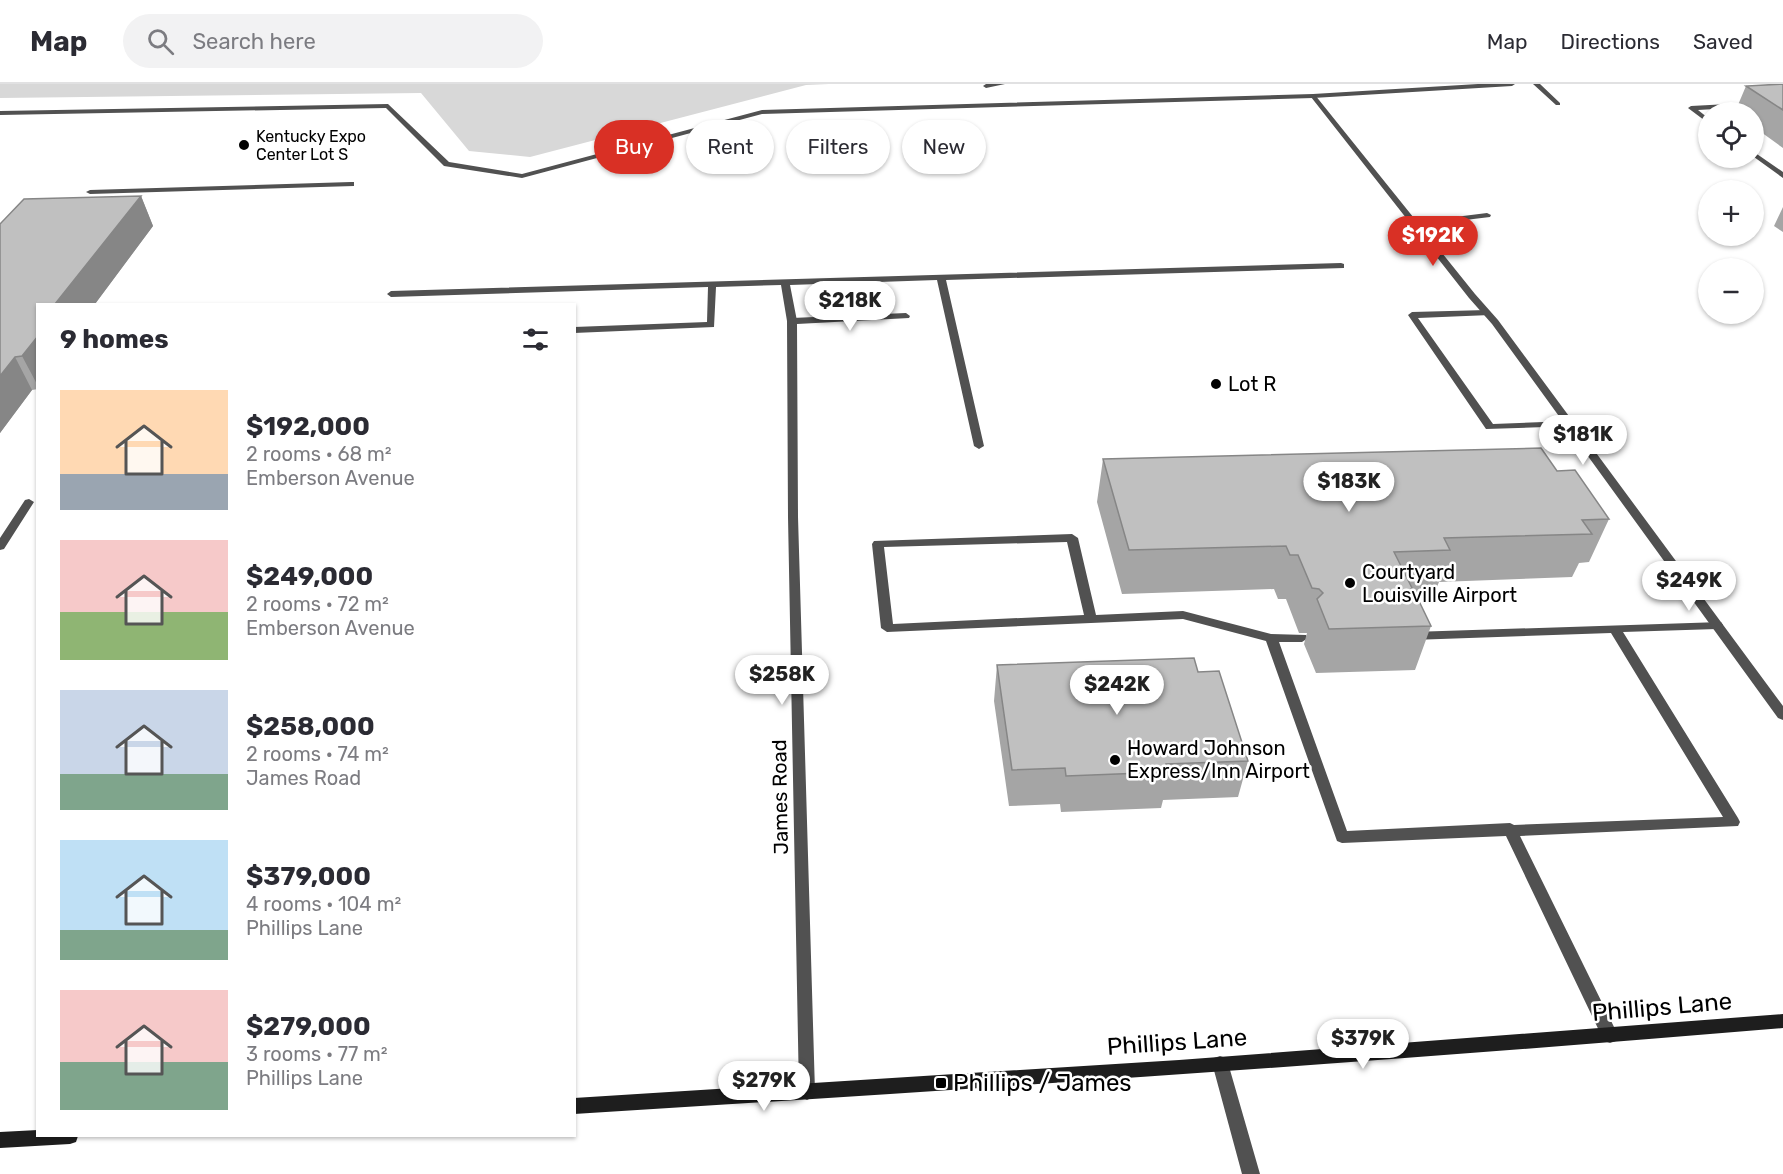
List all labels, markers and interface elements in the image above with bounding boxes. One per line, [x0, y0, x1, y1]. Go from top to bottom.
search box [123, 14, 543, 68]
text: Map [30, 25, 87, 58]
icon: search [144, 25, 177, 58]
text: Search here [192, 28, 316, 55]
text: Map [1487, 29, 1528, 54]
text: Directions [1561, 29, 1660, 54]
text: Saved [1693, 29, 1753, 54]
map controls [1698, 102, 1764, 324]
button: locate [1698, 102, 1764, 168]
chip: Buy [594, 120, 674, 174]
chip: Rent [686, 120, 774, 174]
chip: Filters [786, 120, 890, 174]
chip: New [902, 120, 986, 174]
place label: Kentucky Expo Center Lot S [256, 127, 366, 164]
marker: Kentucky Expo Center Lot S [237, 138, 251, 152]
button: + [1698, 180, 1764, 246]
pin: $192K [1391, 216, 1475, 267]
text: $192K [1402, 223, 1464, 247]
button: − [1698, 258, 1764, 324]
pin: $218K [808, 281, 892, 332]
text: $218K [818, 288, 882, 312]
icon: filters [519, 323, 552, 356]
text: 9 homes [60, 324, 169, 355]
place label: Lot R [1228, 372, 1276, 396]
marker: Lot R [1209, 377, 1223, 391]
text: $192,000 [246, 411, 370, 442]
icon: home [108, 414, 180, 486]
pin: $181K [1541, 415, 1625, 466]
text: $181K [1553, 422, 1613, 446]
text: 2 rooms · 68 m² [246, 442, 392, 466]
pin: $183K [1307, 462, 1391, 513]
text: Emberson Avenue [246, 466, 415, 490]
text: $183K [1317, 469, 1381, 493]
place label: Courtyard Louisville Airport [1362, 560, 1517, 607]
text: $249,000 [246, 561, 373, 592]
pin: $249K [1647, 561, 1731, 612]
icon: home [108, 564, 180, 636]
text: $249K [1656, 568, 1722, 592]
marker: Courtyard Louisville Airport [1343, 576, 1357, 590]
text: 2 rooms · 72 m² [246, 592, 389, 616]
text: Emberson Avenue [246, 616, 415, 640]
pin: $258K [740, 655, 824, 706]
text: $258K [749, 662, 815, 686]
pin: $242K [1075, 665, 1159, 716]
text: $242K [1084, 672, 1150, 696]
text: $258,000 [246, 711, 375, 742]
icon: home [108, 714, 180, 786]
place label: Howard Johnson Express/Inn Airport [1127, 736, 1310, 783]
street label: James Road [767, 739, 793, 855]
text: 2 rooms · 74 m² [246, 742, 389, 766]
marker: Howard Johnson Express/Inn Airport [1108, 753, 1122, 767]
text: James Road [246, 766, 361, 790]
text: $379,000 [246, 861, 371, 892]
icon: home [108, 864, 180, 936]
text: 4 rooms · 104 m² [246, 892, 401, 916]
text: Phillips Lane [246, 916, 363, 940]
street label: Phillips Lane [1591, 987, 1733, 1027]
text: $279,000 [246, 1011, 371, 1042]
icon: home [108, 1014, 180, 1086]
pin: $379K [1321, 1019, 1405, 1070]
street label: Phillips Lane [1106, 1023, 1248, 1061]
text: $379K [1331, 1026, 1395, 1050]
text: 3 rooms · 77 m² [246, 1042, 388, 1066]
pin: $279K [722, 1061, 806, 1112]
text: Phillips Lane [246, 1066, 363, 1090]
text: $279K [732, 1068, 796, 1092]
place label: Phillips / James [953, 1069, 1132, 1097]
marker: Phillips / James [934, 1076, 948, 1090]

